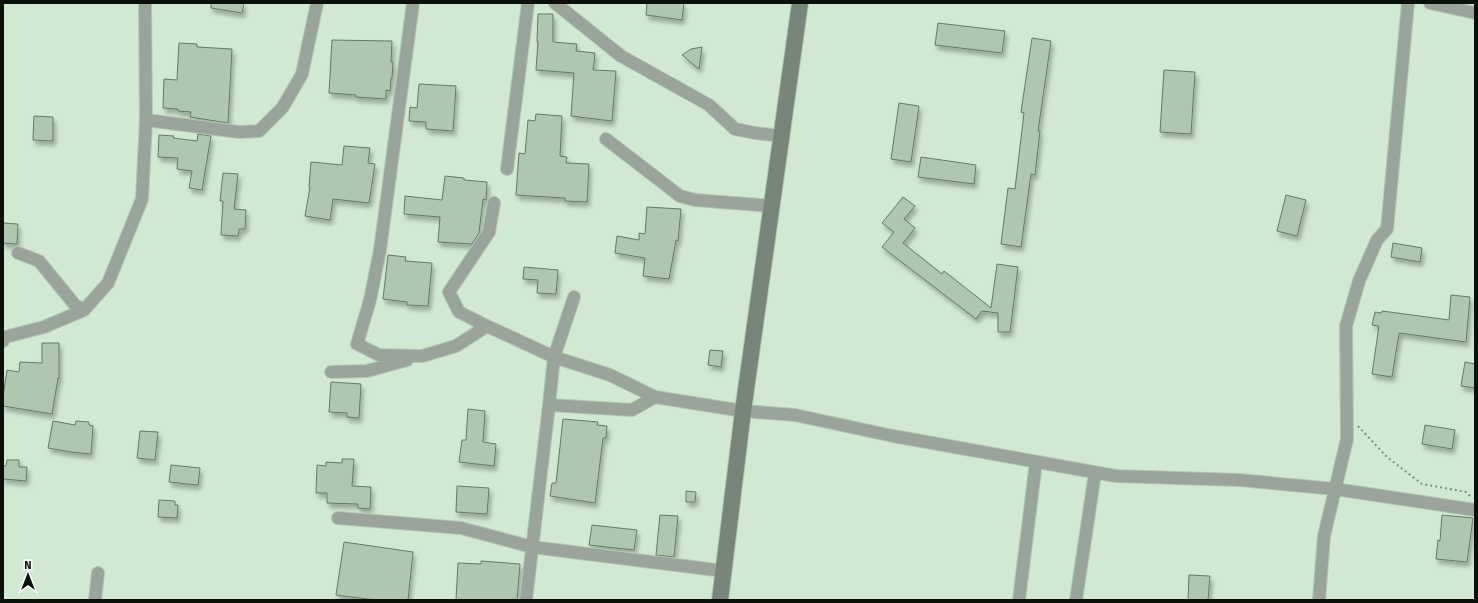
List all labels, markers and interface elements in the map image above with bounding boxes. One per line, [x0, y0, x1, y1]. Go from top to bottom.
north arrow [8, 555, 48, 595]
text: N [24, 559, 32, 572]

